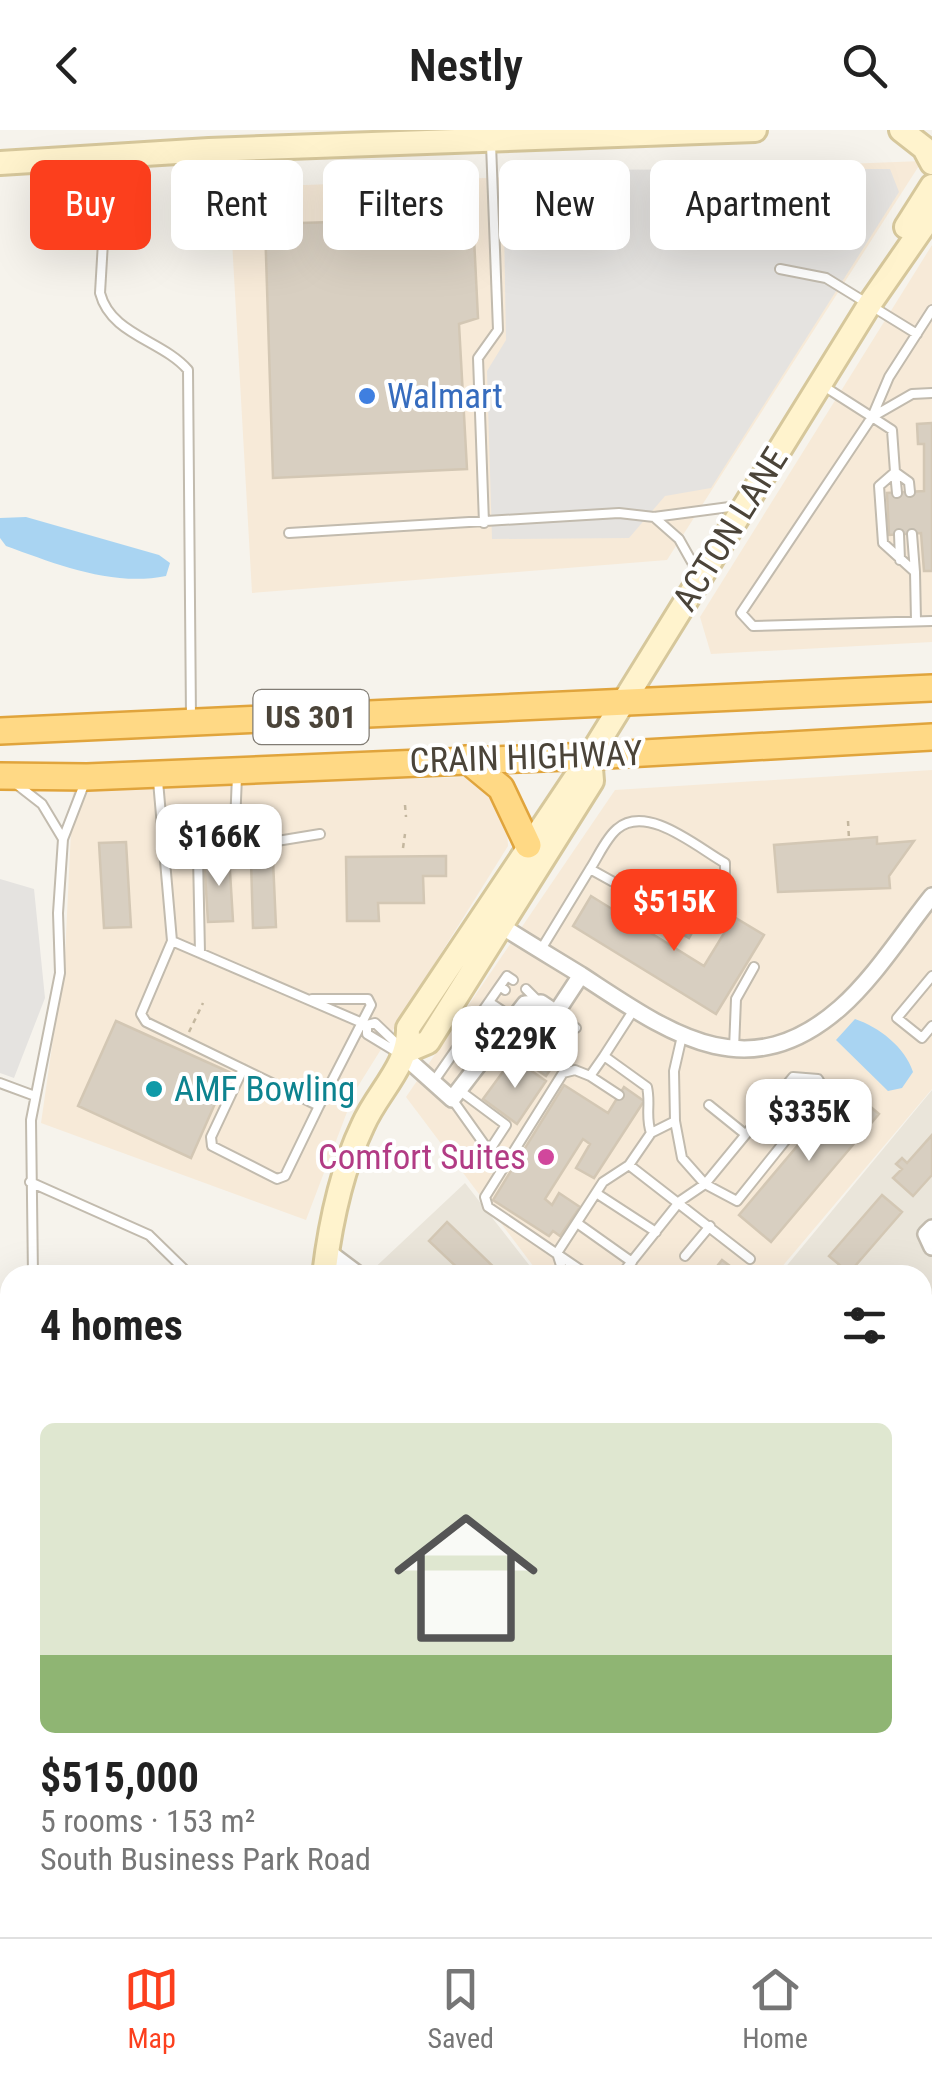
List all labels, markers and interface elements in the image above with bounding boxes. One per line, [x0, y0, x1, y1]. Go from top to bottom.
icon: back [40, 38, 95, 93]
icon: search [837, 38, 892, 93]
text: Nestly [409, 39, 523, 92]
chip: Buy [30, 160, 151, 250]
chip: Rent [171, 160, 303, 250]
chip: Filters [323, 160, 479, 250]
chip: New [499, 160, 630, 250]
chip: Apartment [650, 160, 866, 250]
place label: Walmart [387, 376, 503, 417]
marker: Walmart [356, 385, 378, 407]
street label: ACTON LANE [664, 440, 797, 618]
road number: US 301 [254, 690, 368, 744]
street label: CRAIN HIGHWAY [409, 733, 643, 782]
pin: $166K [149, 804, 289, 889]
text: $166K [178, 817, 260, 855]
pin: $515K [604, 869, 744, 954]
text: $515K [633, 882, 715, 920]
pin: $229K [445, 1006, 585, 1091]
text: $229K [474, 1019, 556, 1057]
place label: AMF Bowling [174, 1069, 355, 1110]
marker: AMF Bowling [143, 1078, 165, 1100]
pin: $335K [739, 1079, 879, 1164]
text: $335K [768, 1092, 850, 1130]
place label: Comfort Suites [318, 1137, 526, 1178]
marker: Comfort Suites [535, 1146, 557, 1168]
icon: filters [837, 1298, 892, 1353]
text: 4 homes [40, 1301, 183, 1350]
icon: home [376, 1488, 556, 1668]
text: $515,000 [40, 1753, 199, 1802]
text: 5 rooms · 153 m² [40, 1802, 255, 1840]
text: South Business Park Road [40, 1840, 371, 1878]
tab: Map [124, 1962, 179, 2055]
tab: Saved [427, 1962, 494, 2055]
tab: Home [742, 1962, 808, 2055]

